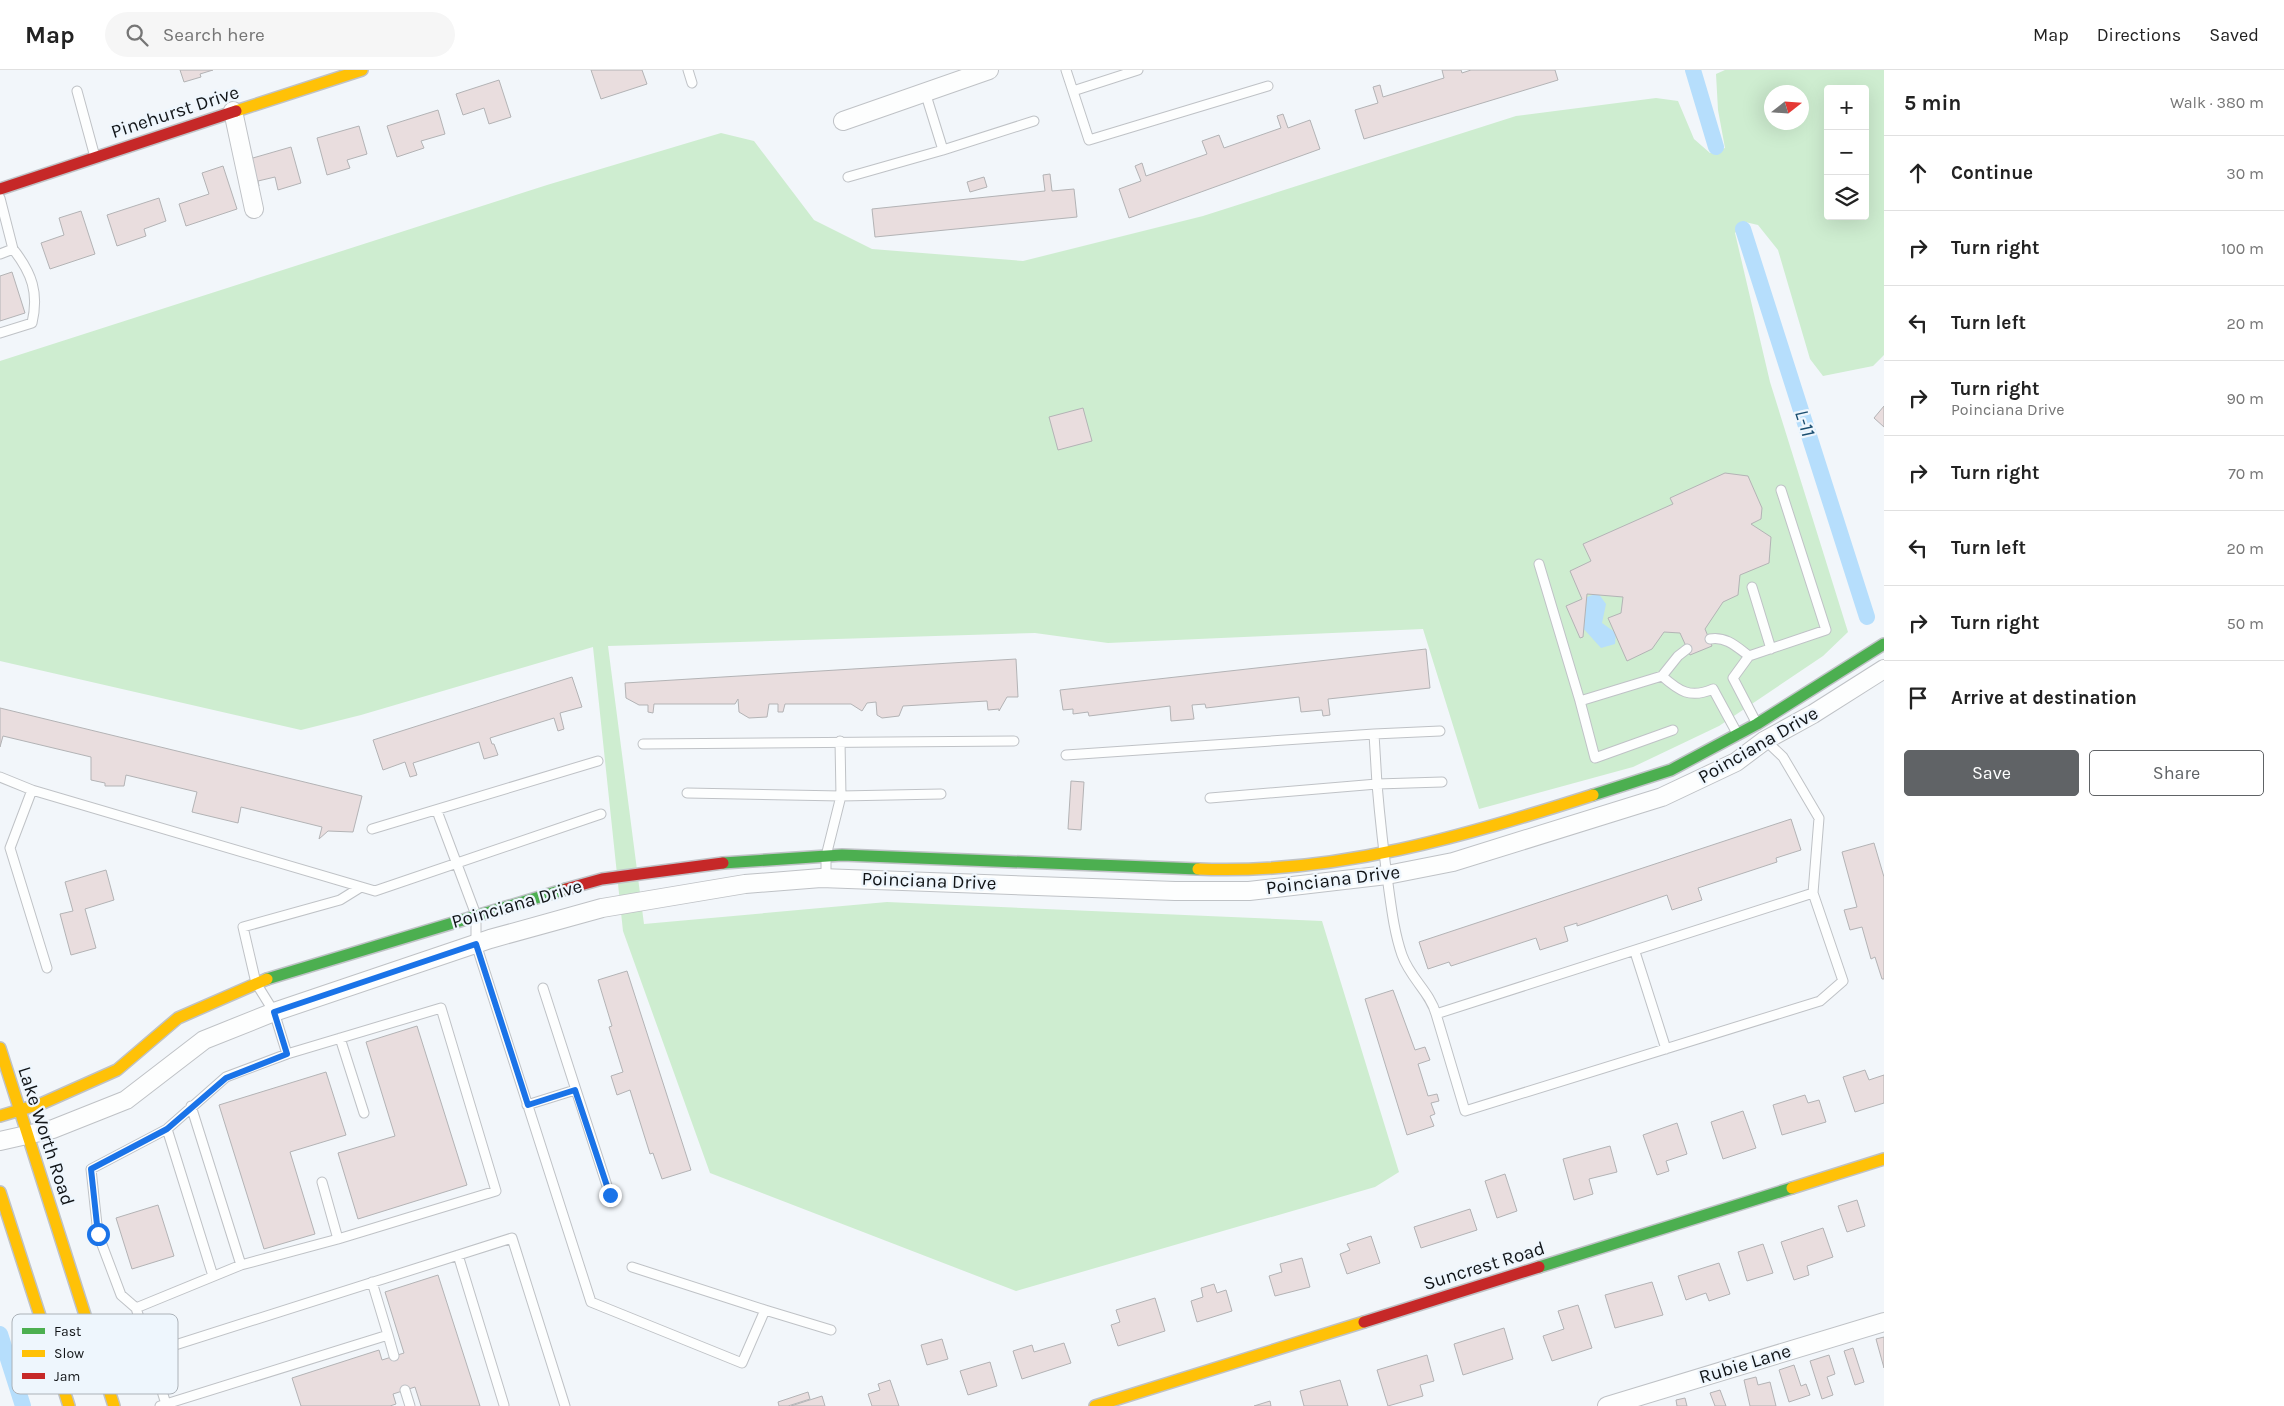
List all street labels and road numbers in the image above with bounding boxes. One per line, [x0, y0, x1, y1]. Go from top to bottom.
street label: Pinehurst Drive [108, 81, 242, 143]
street label: Poinciana Drive [1694, 702, 1822, 788]
street label: Poinciana Drive [1265, 861, 1401, 899]
street label: Poinciana Drive [861, 868, 997, 894]
street label: Poinciana Drive [449, 875, 585, 933]
street label: Lake Worth Road [13, 1064, 79, 1208]
street label: Suncrest Road [1420, 1237, 1548, 1295]
street label: Rubie Lane [1696, 1340, 1794, 1388]

